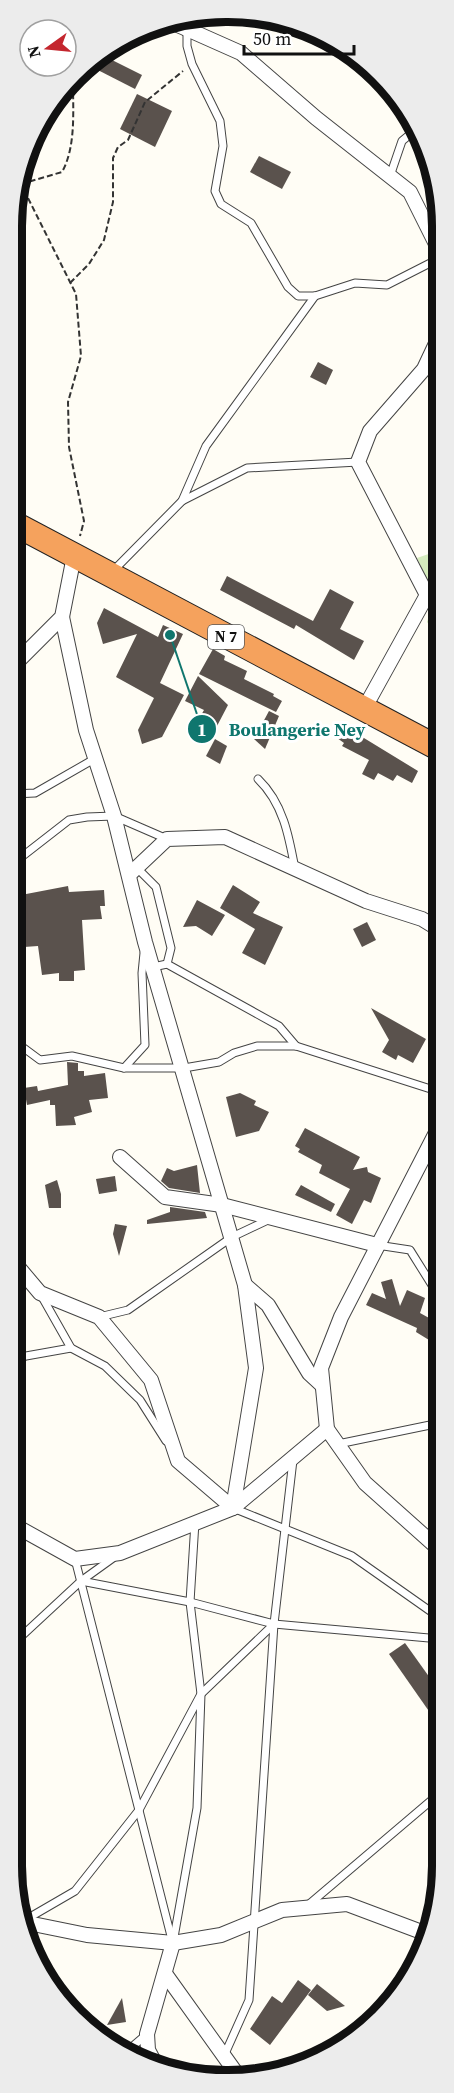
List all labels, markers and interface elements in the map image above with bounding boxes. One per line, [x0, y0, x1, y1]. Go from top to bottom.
north arrow [18, 18, 78, 78]
scale bar [244, 18, 354, 56]
text: 50 m [253, 26, 291, 51]
text: N [21, 43, 46, 60]
road number: N 7 [208, 625, 244, 649]
callout: Boulangerie Ney [187, 711, 378, 747]
text: 1 [197, 717, 207, 742]
text: Boulangerie Ney [229, 717, 366, 742]

